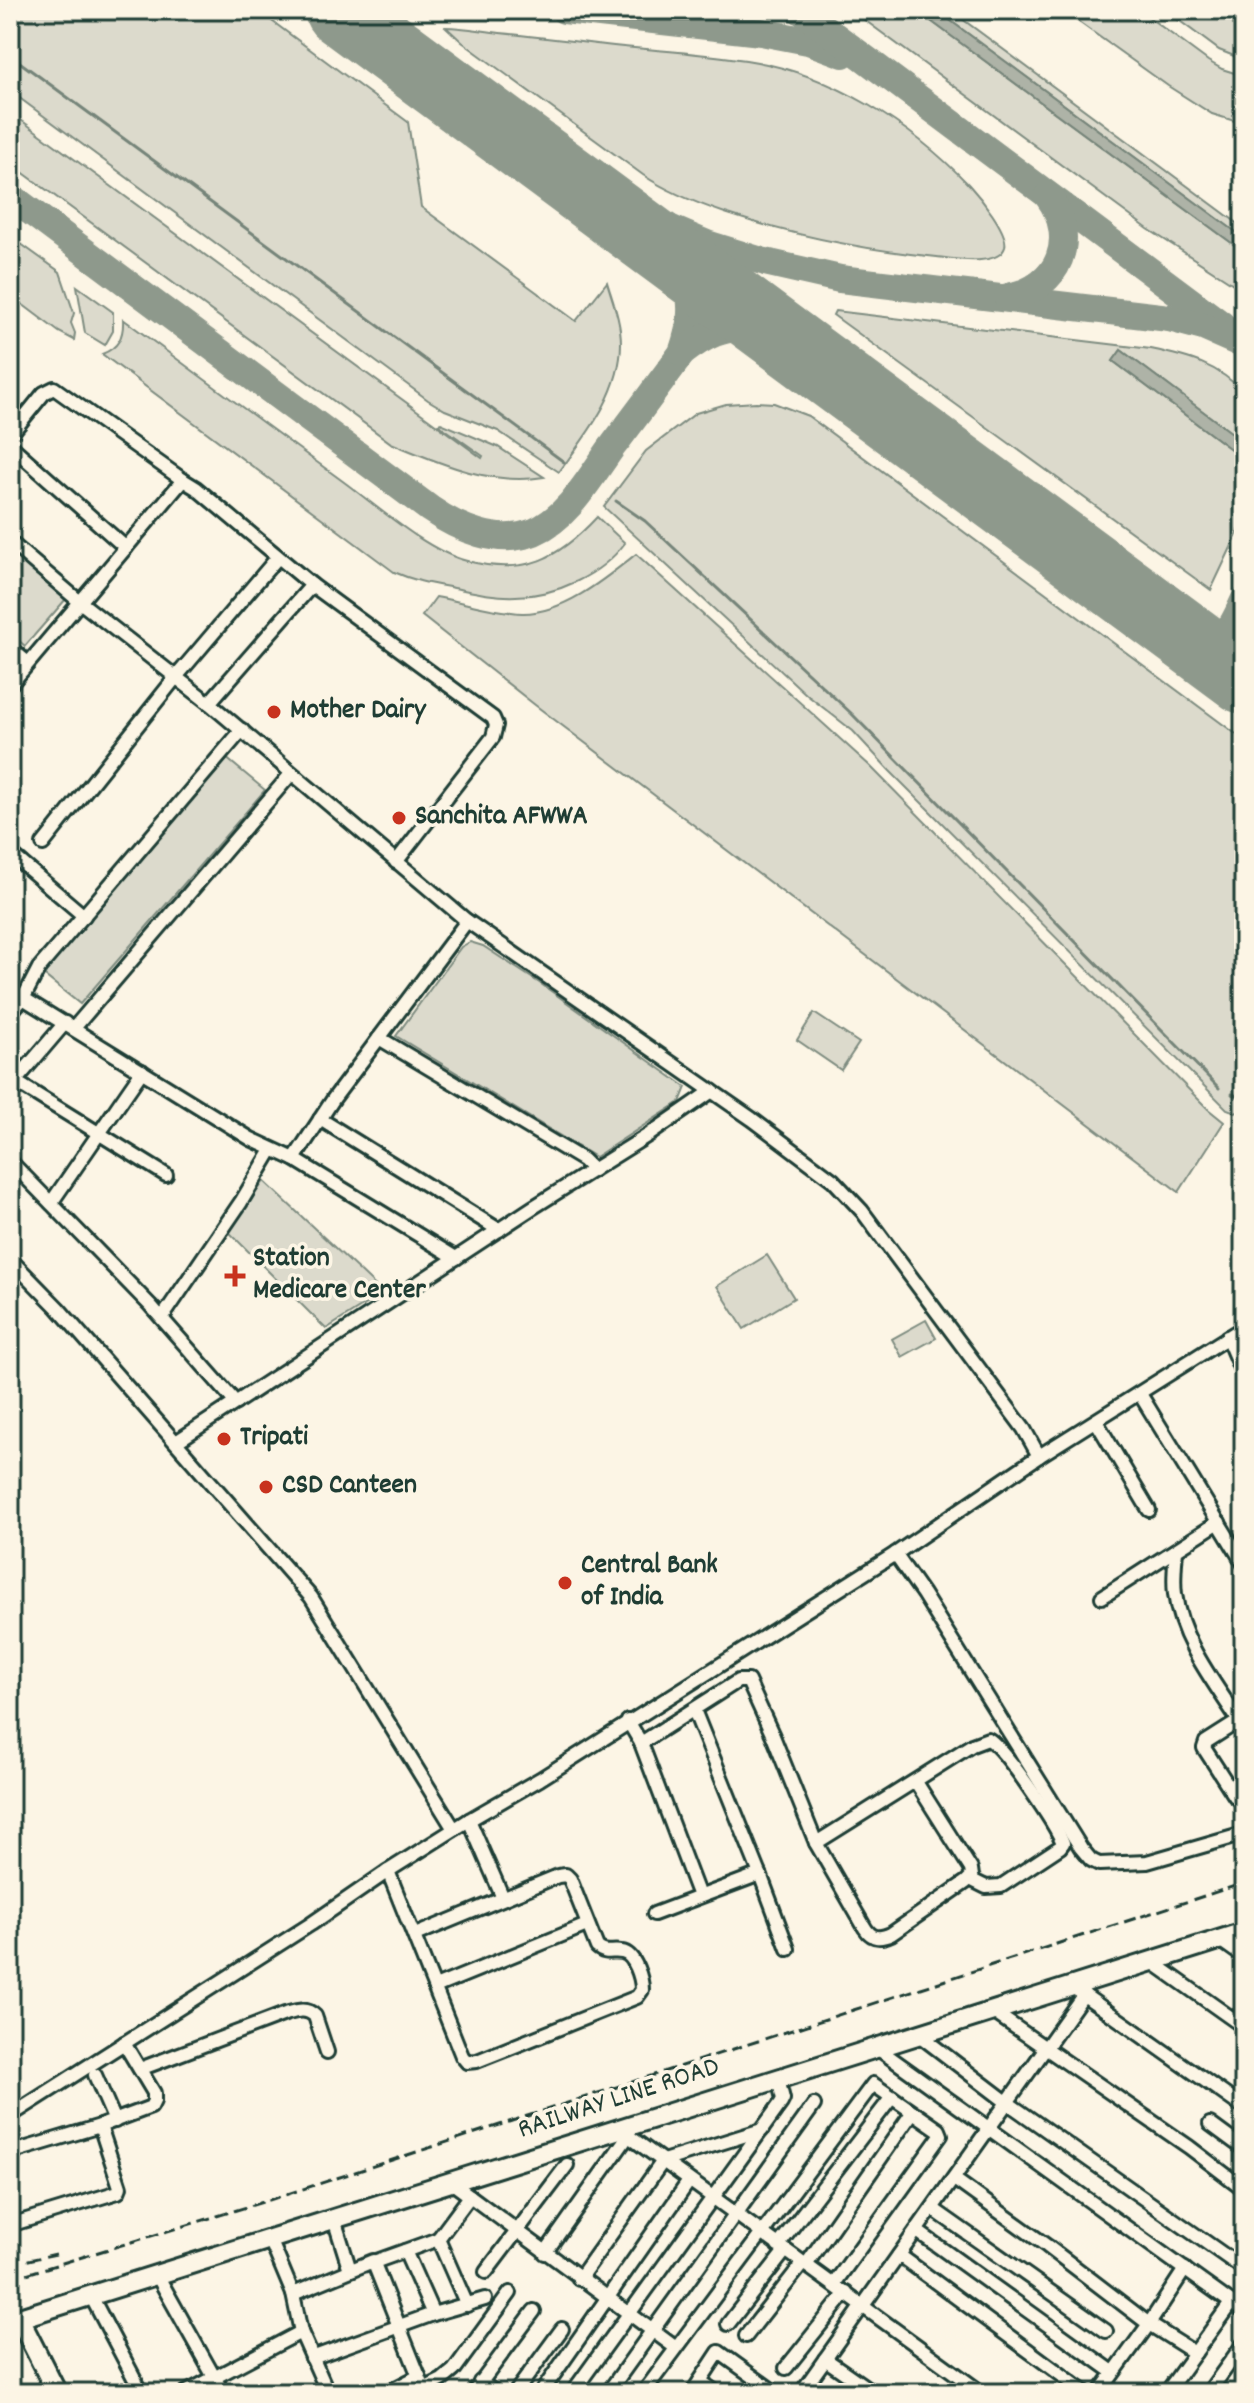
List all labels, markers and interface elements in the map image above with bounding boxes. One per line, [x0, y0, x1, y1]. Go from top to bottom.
place label: Mother Dairy [290, 692, 427, 732]
marker: Mother Dairy [265, 703, 283, 721]
place label: Sanchita AFWWA [415, 798, 588, 838]
marker: Sanchita AFWWA [390, 809, 408, 827]
place label: Station Medicare Center [253, 1240, 426, 1312]
marker: Station Medicare Center [224, 1265, 246, 1287]
place label: Tripati [240, 1419, 308, 1459]
marker: Tripati [215, 1430, 233, 1448]
place label: CSD Canteen [282, 1467, 417, 1507]
marker: CSD Canteen [257, 1478, 275, 1496]
place label: Central Bank of India [581, 1547, 718, 1619]
marker: Central Bank of India [556, 1574, 574, 1592]
street label: RAILWAY LINE ROAD [513, 2049, 725, 2151]

